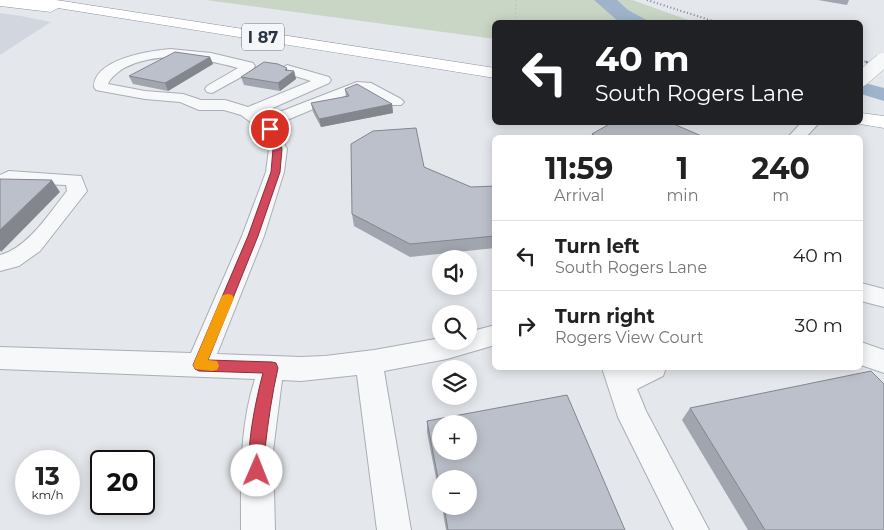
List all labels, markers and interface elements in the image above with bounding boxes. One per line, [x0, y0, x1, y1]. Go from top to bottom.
road number: I 87 [242, 24, 284, 51]
text: 40 m [595, 37, 690, 80]
icon: left [512, 40, 577, 105]
text: South Rogers Lane [595, 80, 804, 107]
pin [249, 108, 291, 150]
icon: arrive [256, 115, 284, 143]
text: 11:59 [545, 150, 613, 187]
text: 1 [677, 150, 688, 187]
text: 240 [752, 150, 810, 187]
text: Arrival [554, 186, 604, 205]
text: min [666, 186, 698, 205]
text: m [772, 186, 789, 205]
text: Turn left [555, 235, 640, 258]
icon: left [512, 242, 540, 270]
text: 40 m [793, 244, 843, 267]
map controls [432, 250, 477, 515]
button: sound [432, 250, 477, 295]
text: South Rogers Lane [555, 258, 707, 277]
button: search [432, 305, 477, 350]
text: Turn right [555, 305, 655, 328]
icon: right [512, 312, 540, 340]
text: 30 m [795, 314, 843, 337]
text: Rogers View Court [555, 328, 703, 347]
button: layers [432, 360, 477, 405]
button: + [432, 415, 477, 460]
position arrow [230, 444, 282, 496]
speed limit sign: 20 [90, 450, 155, 515]
text: 13 [35, 461, 60, 491]
button: − [432, 470, 477, 515]
text: km/h [31, 487, 64, 502]

